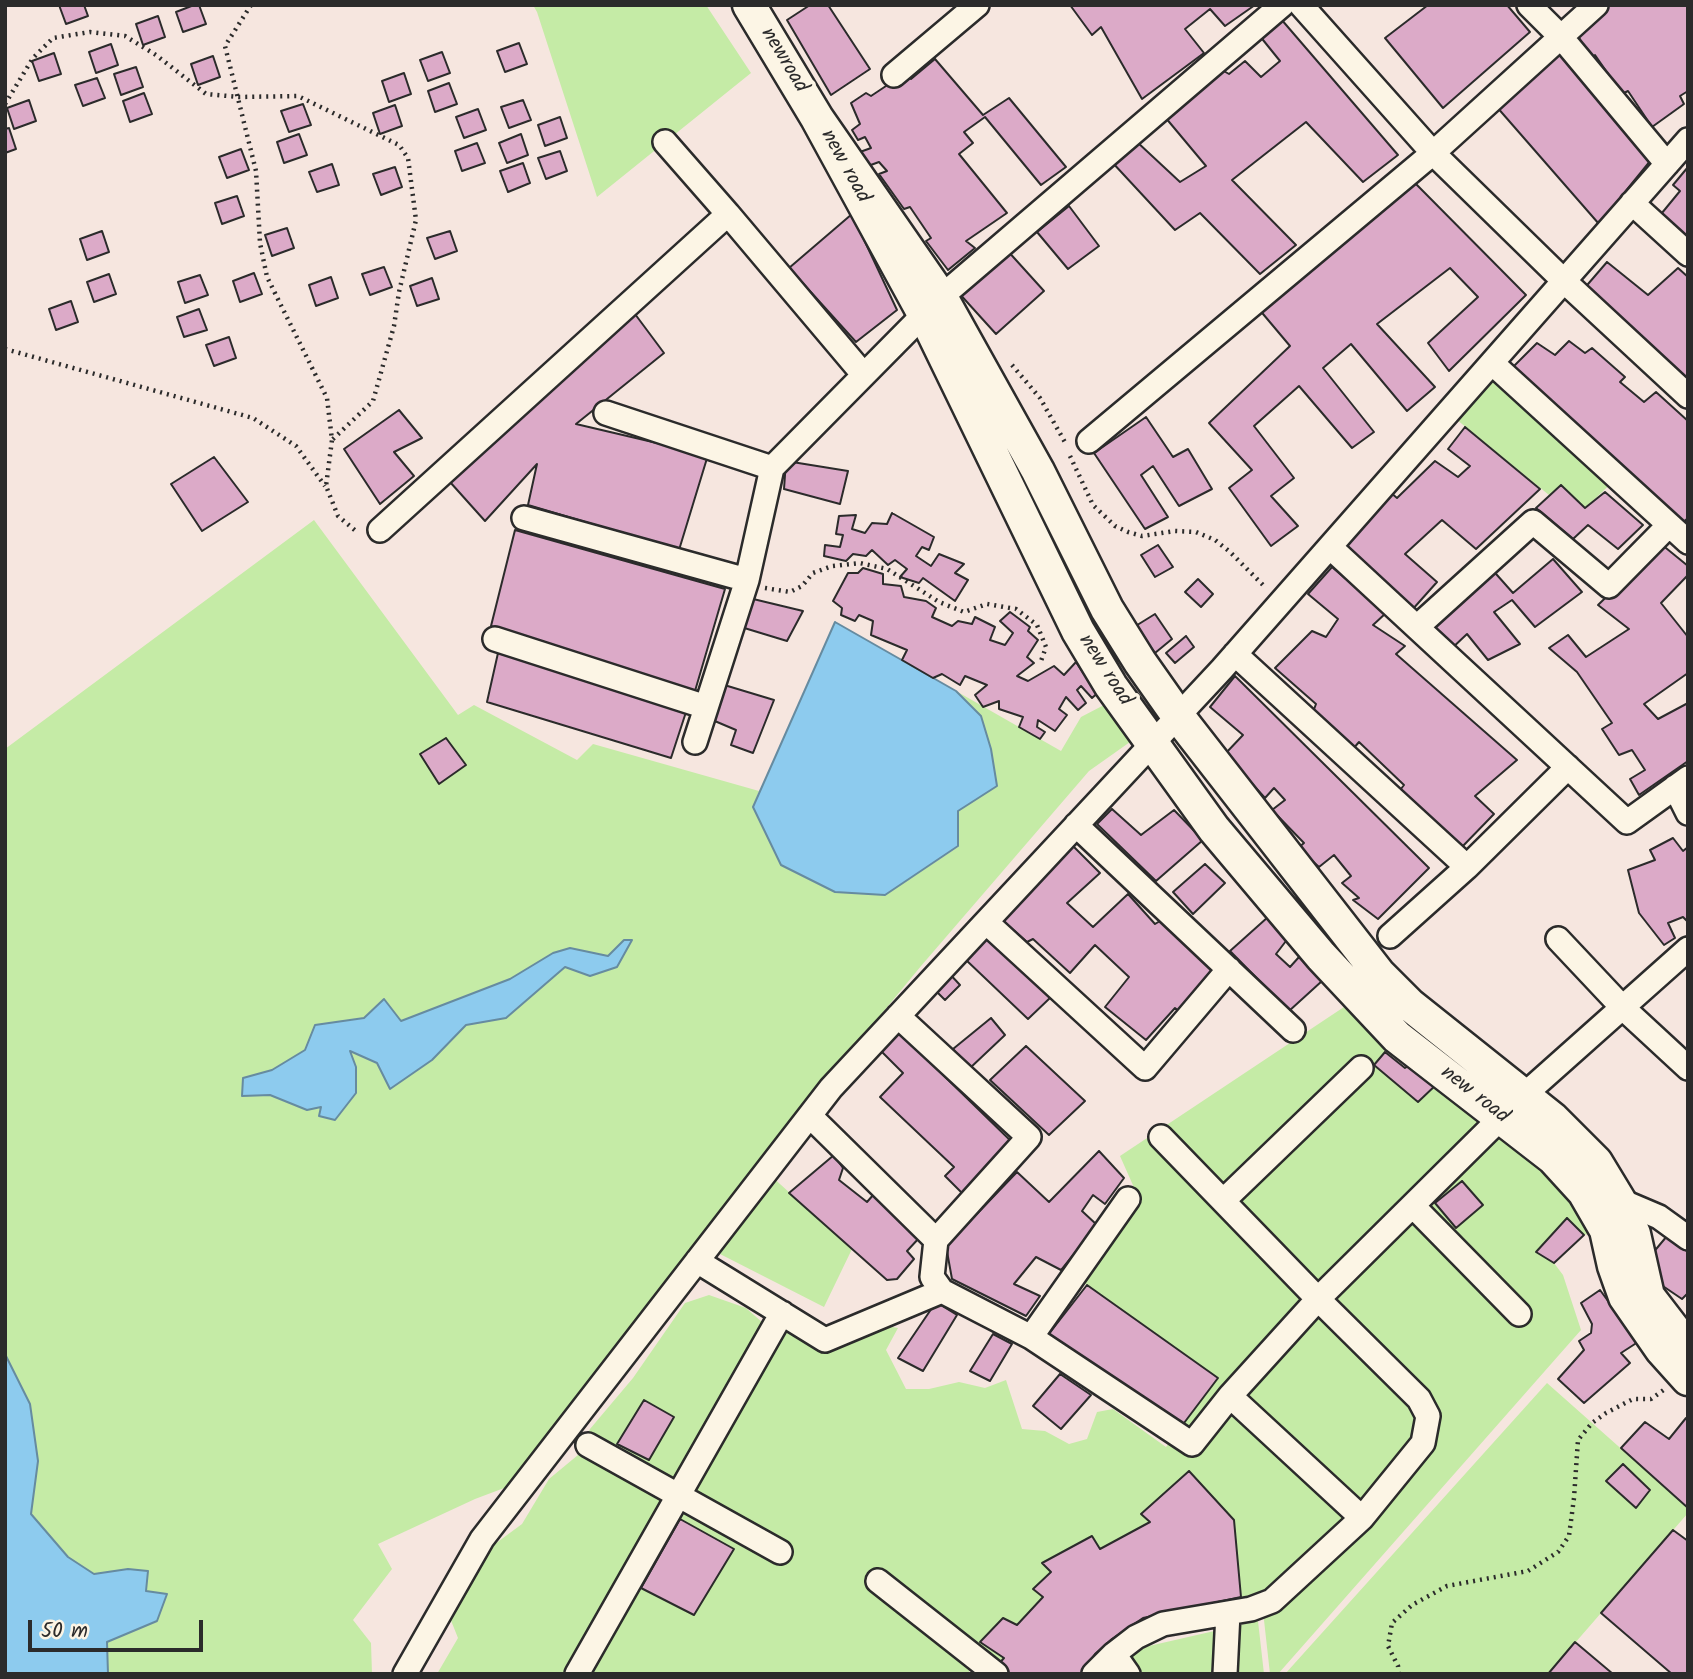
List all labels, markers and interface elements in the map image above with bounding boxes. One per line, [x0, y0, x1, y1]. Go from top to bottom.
street label: newroad [754, 24, 812, 98]
street label: new road [814, 126, 874, 208]
street label: new road [1072, 631, 1136, 711]
street label: new road [1435, 1061, 1513, 1131]
scale bar [32, 1606, 206, 1650]
text: 50 m [41, 1615, 88, 1648]

